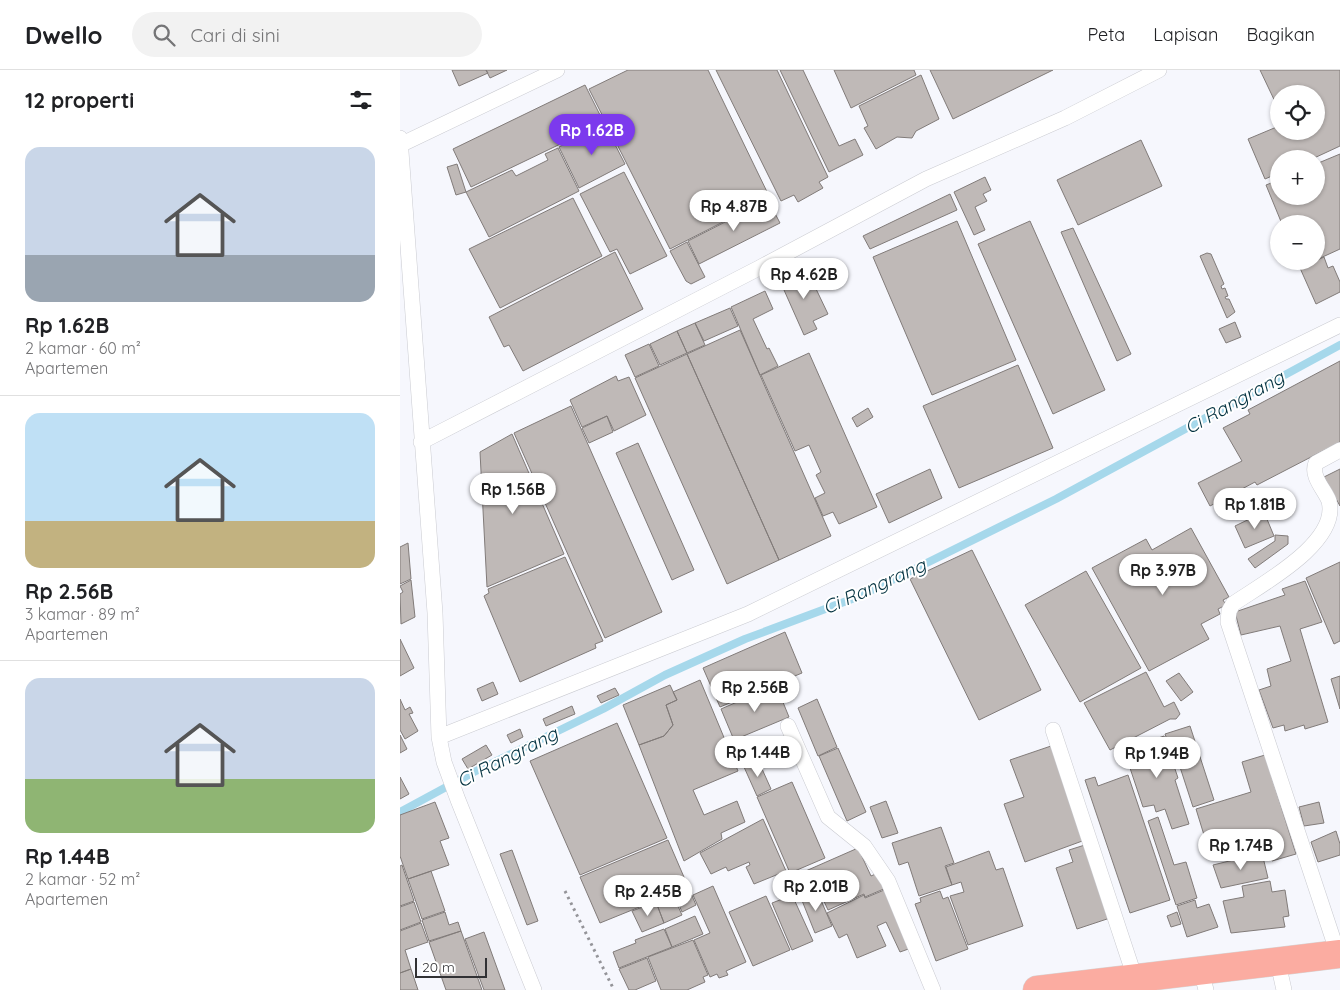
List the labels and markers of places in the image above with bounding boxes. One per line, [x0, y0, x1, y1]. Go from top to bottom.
pin: Rp 1.62B [540, 114, 644, 156]
pin: Rp 4.87B [682, 190, 786, 232]
pin: Rp 4.62B [752, 258, 856, 300]
pin: Rp 1.56B [461, 472, 565, 515]
pin: Rp 1.81B [1203, 488, 1307, 530]
pin: Rp 3.97B [1111, 554, 1215, 596]
pin: Rp 2.56B [703, 670, 807, 713]
pin: Rp 1.44B [706, 736, 810, 778]
pin: Rp 1.94B [1105, 736, 1209, 779]
pin: Rp 1.74B [1189, 828, 1293, 871]
pin: Rp 2.01B [764, 870, 868, 912]
pin: Rp 2.45B [596, 874, 700, 917]

